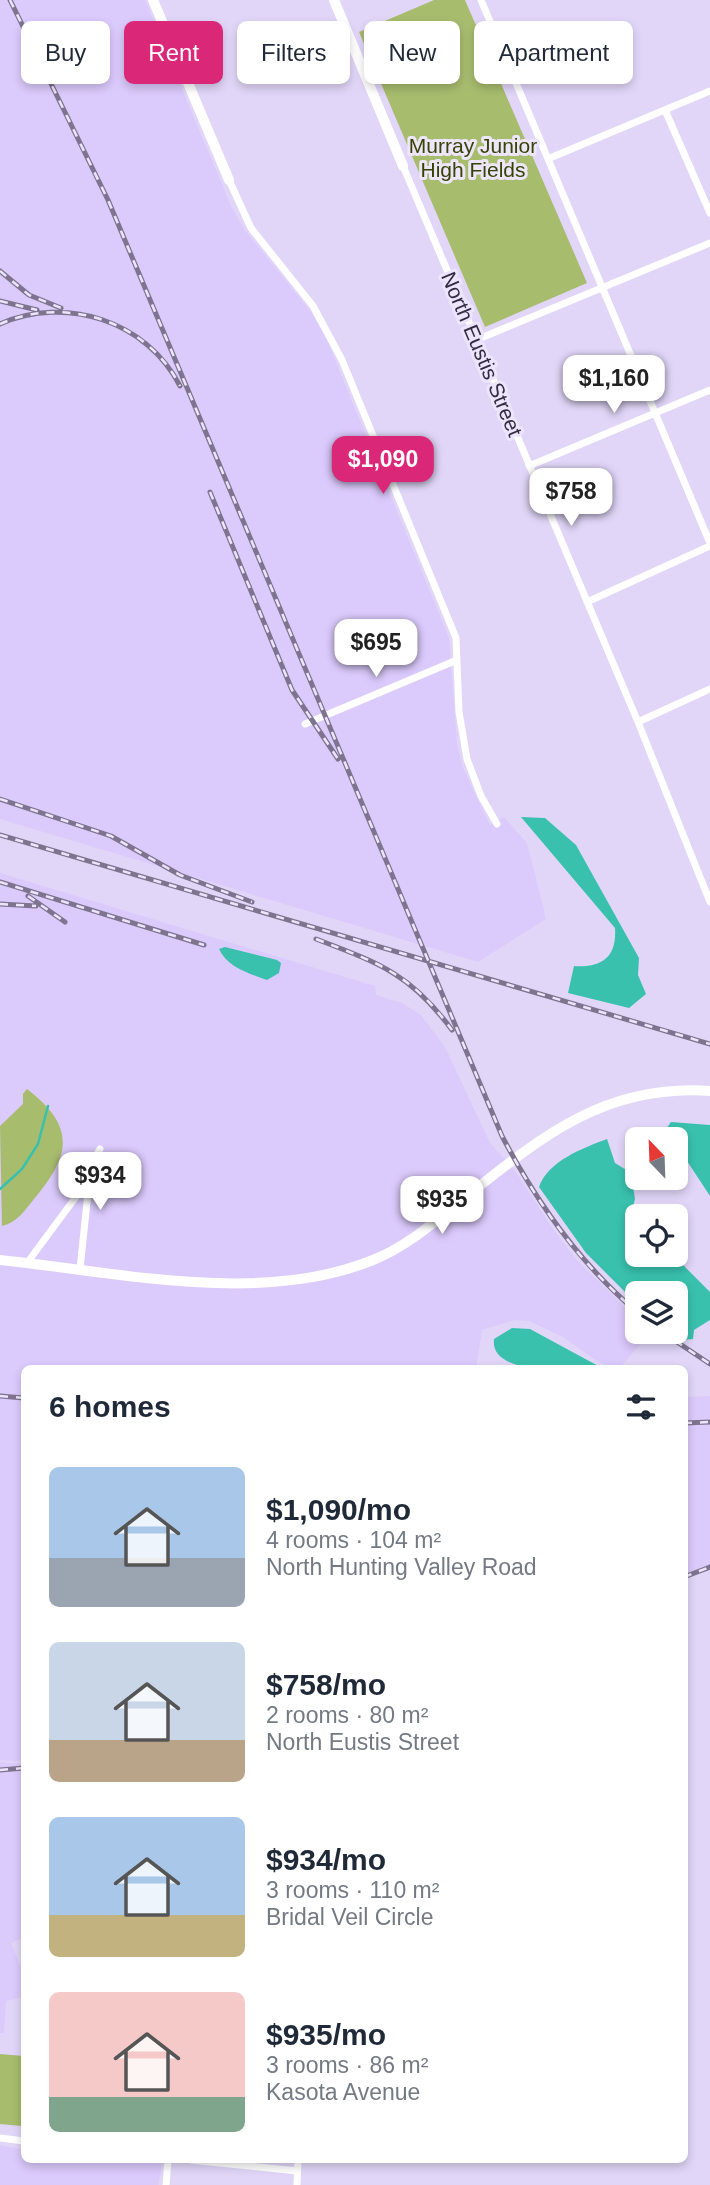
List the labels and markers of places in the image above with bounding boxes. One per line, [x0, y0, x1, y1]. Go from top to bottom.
pin: $1,160 [557, 356, 671, 415]
pin: $1,090 [326, 436, 440, 496]
pin: $758 [530, 468, 612, 528]
pin: $695 [335, 620, 417, 679]
pin: $934 [59, 1152, 141, 1212]
pin: $935 [401, 1176, 483, 1236]

